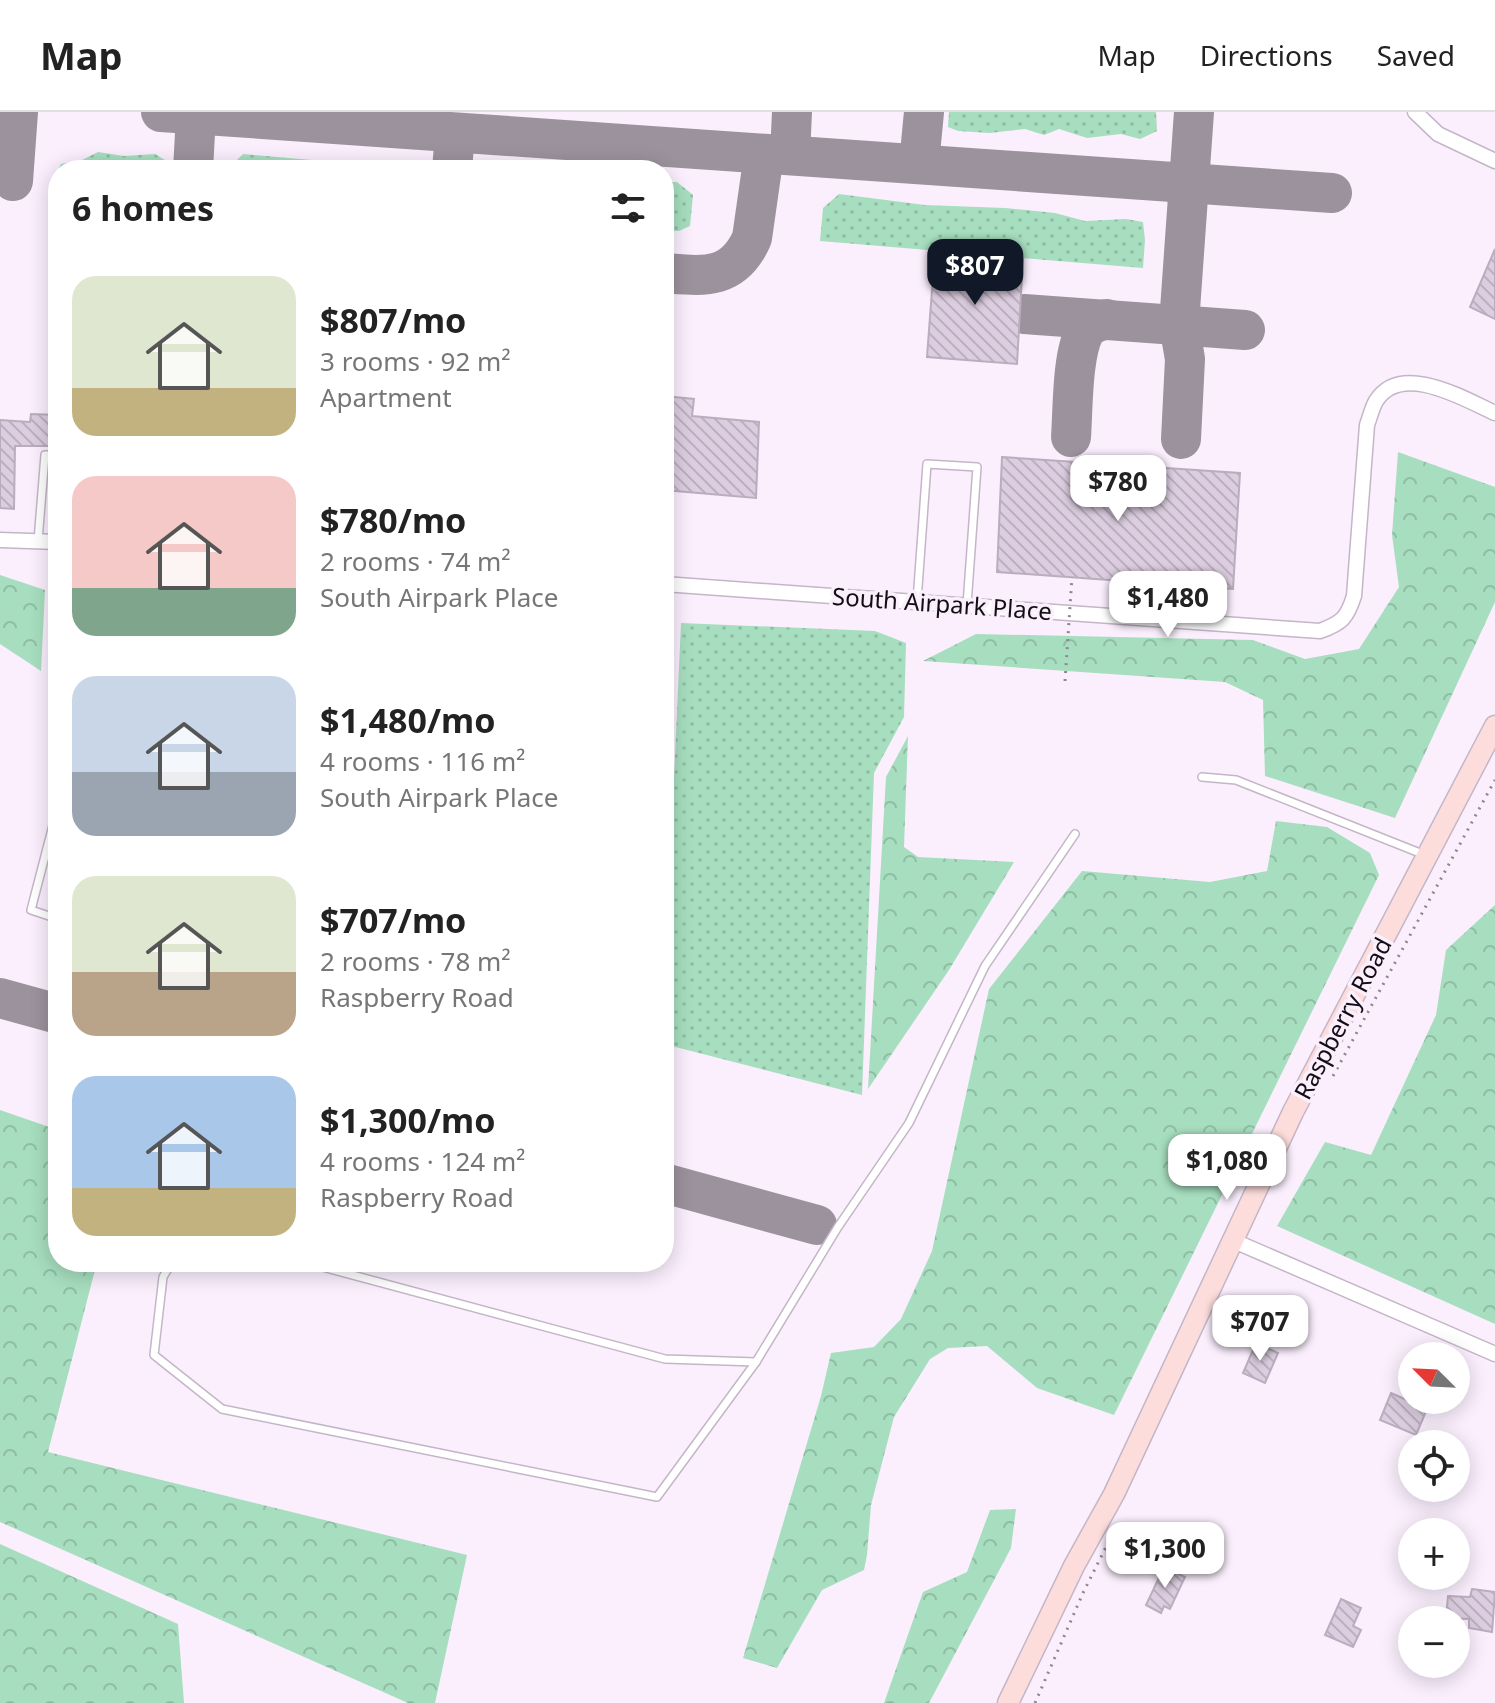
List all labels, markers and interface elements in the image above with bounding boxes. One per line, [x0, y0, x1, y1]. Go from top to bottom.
text: Map [40, 29, 123, 81]
text: Map [1097, 36, 1156, 74]
text: Directions [1200, 36, 1333, 74]
text: Saved [1377, 36, 1455, 74]
text: 6 homes [72, 185, 214, 231]
icon: filters [606, 186, 650, 230]
pin: $807 [928, 239, 1022, 307]
text: $807 [945, 247, 1005, 283]
text: $807/mo [320, 297, 466, 343]
icon: home [136, 308, 232, 404]
text: 3 rooms · 92 m² [320, 343, 510, 379]
text: Apartment [320, 379, 452, 415]
pin: $780 [1071, 455, 1165, 523]
text: $780 [1088, 463, 1148, 499]
text: $780/mo [320, 497, 466, 543]
icon: home [136, 508, 232, 604]
text: 2 rooms · 74 m² [320, 543, 510, 579]
pin: $1,480 [1103, 571, 1233, 639]
text: South Airpark Place [320, 579, 558, 615]
street label: South Airpark Place [831, 579, 1053, 627]
text: $1,480 [1127, 579, 1209, 615]
text: $1,480/mo [320, 697, 495, 743]
icon: home [136, 708, 232, 804]
text: 4 rooms · 116 m² [320, 743, 525, 779]
text: South Airpark Place [320, 779, 558, 815]
text: $707/mo [320, 897, 466, 943]
icon: home [136, 908, 232, 1004]
street label: Raspberry Road [1285, 931, 1399, 1105]
text: 2 rooms · 78 m² [320, 943, 510, 979]
text: Raspberry Road [320, 979, 514, 1015]
text: $1,300/mo [320, 1097, 495, 1143]
icon: home [136, 1108, 232, 1204]
pin: $1,080 [1162, 1134, 1292, 1202]
text: $1,080 [1186, 1142, 1268, 1178]
text: 4 rooms · 124 m² [320, 1143, 525, 1179]
text: Raspberry Road [320, 1179, 514, 1215]
pin: $707 [1213, 1295, 1307, 1363]
text: $707 [1230, 1303, 1290, 1339]
north arrow [1398, 1342, 1470, 1414]
map controls [1398, 1342, 1470, 1678]
button: locate [1398, 1430, 1470, 1502]
button: + [1398, 1518, 1470, 1590]
pin: $1,300 [1100, 1522, 1230, 1590]
text: $1,300 [1124, 1530, 1206, 1566]
button: − [1398, 1606, 1470, 1678]

